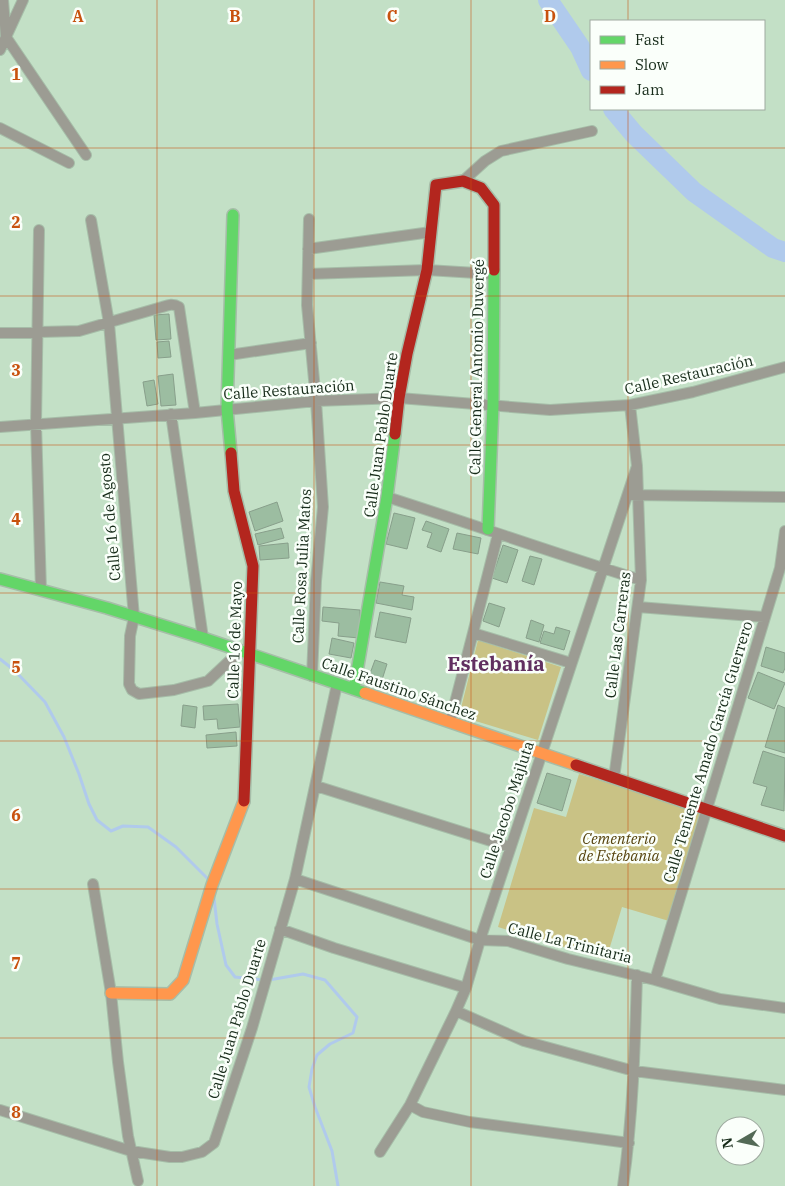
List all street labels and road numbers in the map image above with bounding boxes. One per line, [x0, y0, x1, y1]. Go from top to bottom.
street label: Calle General Antonio Duvergé [465, 259, 488, 475]
street label: Calle Restauración [623, 350, 755, 399]
street label: Calle Juan Pablo Duarte [360, 351, 401, 519]
street label: Calle Restauración [223, 375, 356, 404]
street label: Calle 16 de Agosto [94, 452, 125, 582]
street label: Calle Rosa Julia Matos [288, 488, 315, 644]
street label: Calle Las Carreras [600, 571, 635, 699]
street label: Calle 16 de Mayo [223, 581, 246, 699]
street label: Calle Teniente Amado García Guerrero [659, 619, 756, 885]
street label: Calle Faustino Sánchez [319, 653, 479, 724]
street label: Calle Jacobo Majluta [475, 739, 538, 881]
street label: Calle La Trinitaria [506, 918, 634, 967]
street label: Calle Juan Pablo Duarte [203, 937, 270, 1101]

